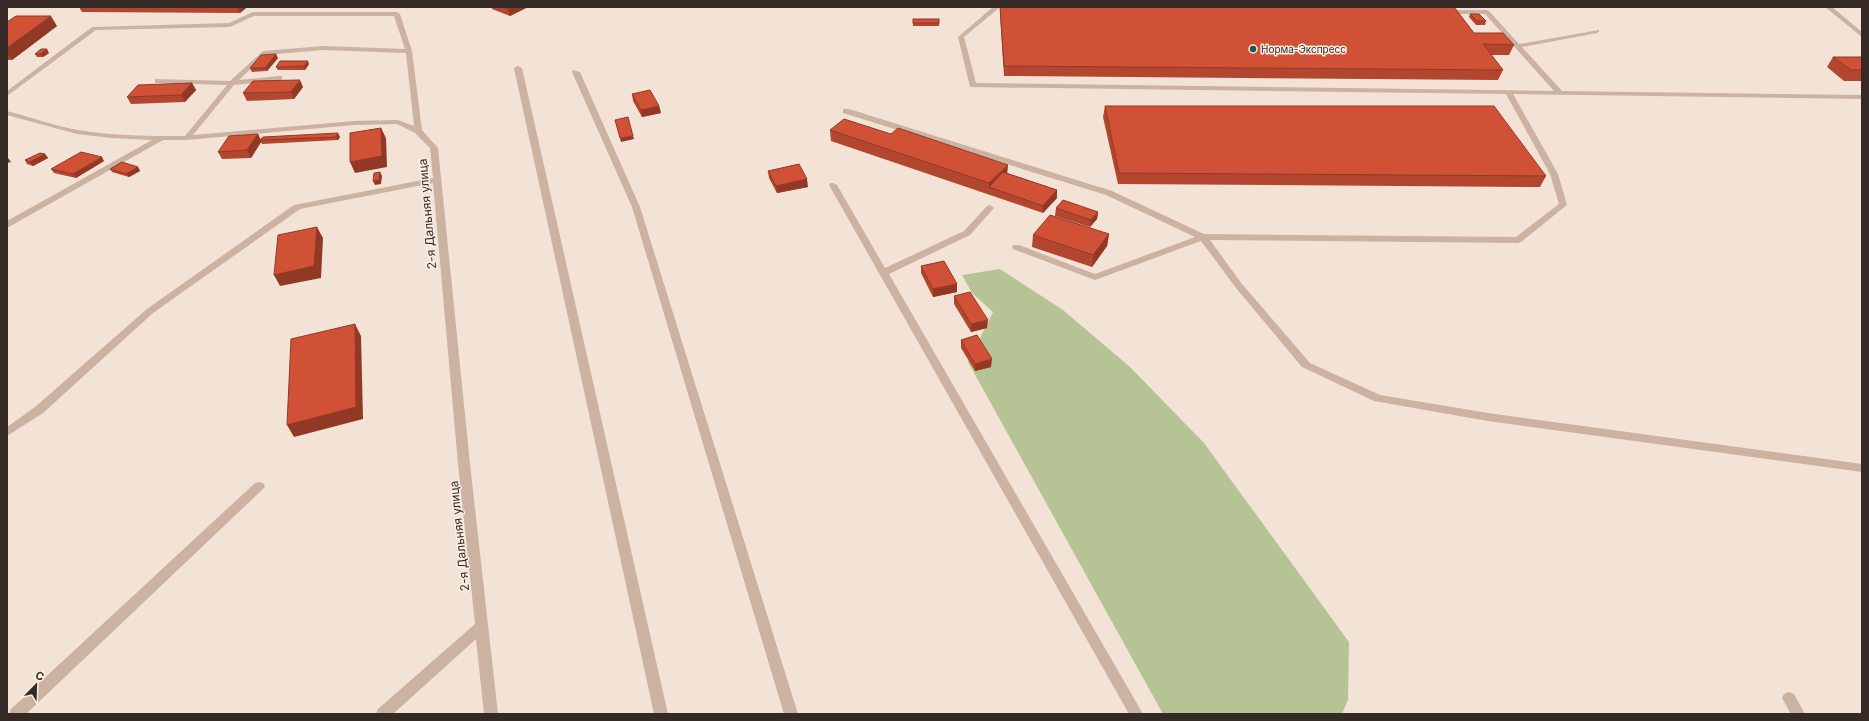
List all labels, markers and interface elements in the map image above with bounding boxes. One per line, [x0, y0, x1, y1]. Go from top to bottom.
place label: Норма-Экспресс [1261, 43, 1346, 55]
marker: Норма-Экспресс [1248, 44, 1258, 54]
street label: 2-я Дальняя улица [415, 158, 439, 270]
street label: 2-я Дальняя улица [446, 480, 472, 592]
north arrow [16, 665, 56, 705]
text: С [33, 668, 46, 684]

